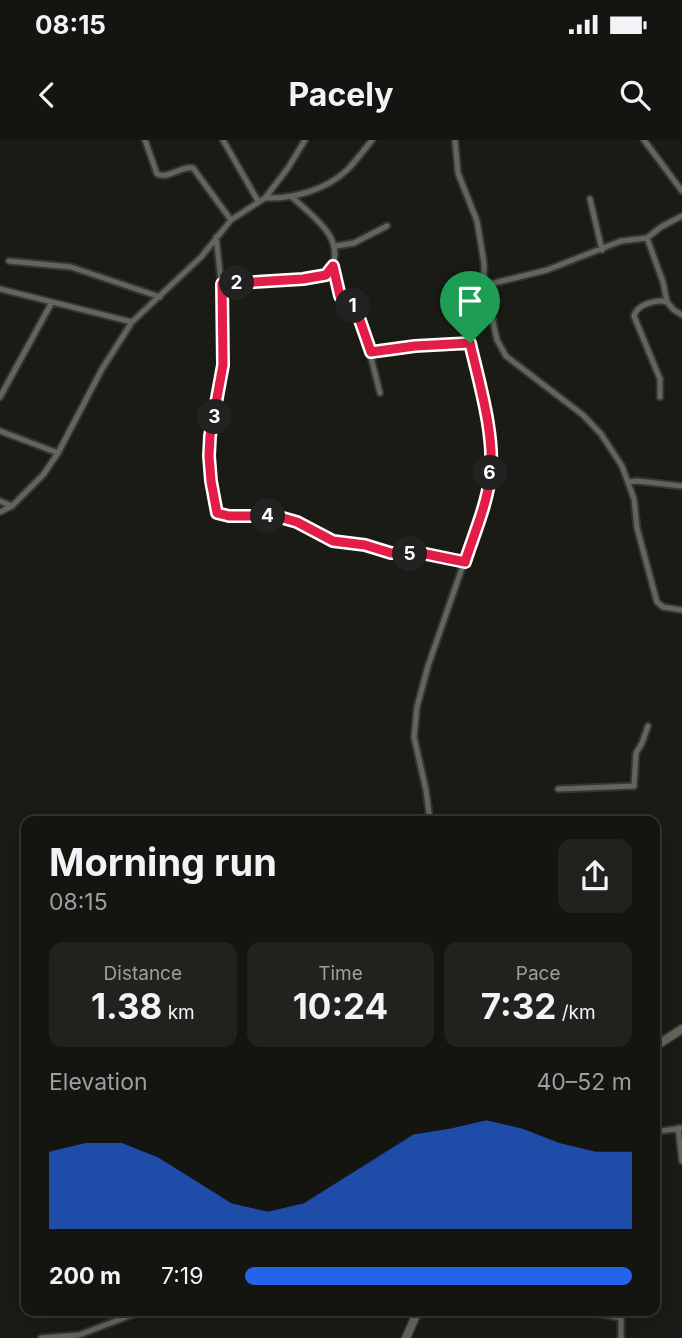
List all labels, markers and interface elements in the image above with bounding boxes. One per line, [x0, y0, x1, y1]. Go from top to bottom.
text: 08:15 [35, 9, 106, 40]
text: Pacely [288, 75, 394, 114]
icon: back [28, 76, 66, 114]
icon: search [616, 76, 654, 114]
pin: 2 [219, 265, 254, 300]
text: 2 [231, 271, 242, 294]
pin [440, 271, 500, 343]
icon: arrive [451, 282, 489, 320]
pin: 1 [336, 288, 370, 324]
text: 1 [348, 294, 357, 317]
pin: 3 [198, 400, 232, 434]
text: 3 [208, 405, 221, 428]
pin: 6 [472, 456, 508, 490]
text: 6 [483, 461, 496, 484]
pin: 4 [250, 498, 286, 534]
text: 4 [261, 504, 274, 527]
pin: 5 [392, 536, 428, 572]
text: 5 [403, 542, 416, 565]
text: Morning run [49, 839, 277, 885]
button: share [558, 839, 632, 913]
text: 08:15 [49, 888, 108, 916]
text: Distance [104, 962, 182, 985]
text: Time [318, 962, 363, 985]
text: Pace [516, 962, 561, 985]
text: 1.38 [91, 985, 162, 1027]
text: 10:24 [293, 985, 388, 1027]
text: 7:32 [481, 985, 556, 1027]
text: km [162, 1001, 195, 1024]
text: /km [556, 1001, 596, 1024]
text: Elevation [49, 1068, 148, 1096]
text: 40–52 m [537, 1068, 632, 1096]
text: 200 m [49, 1262, 121, 1290]
text: 7:19 [161, 1262, 204, 1290]

